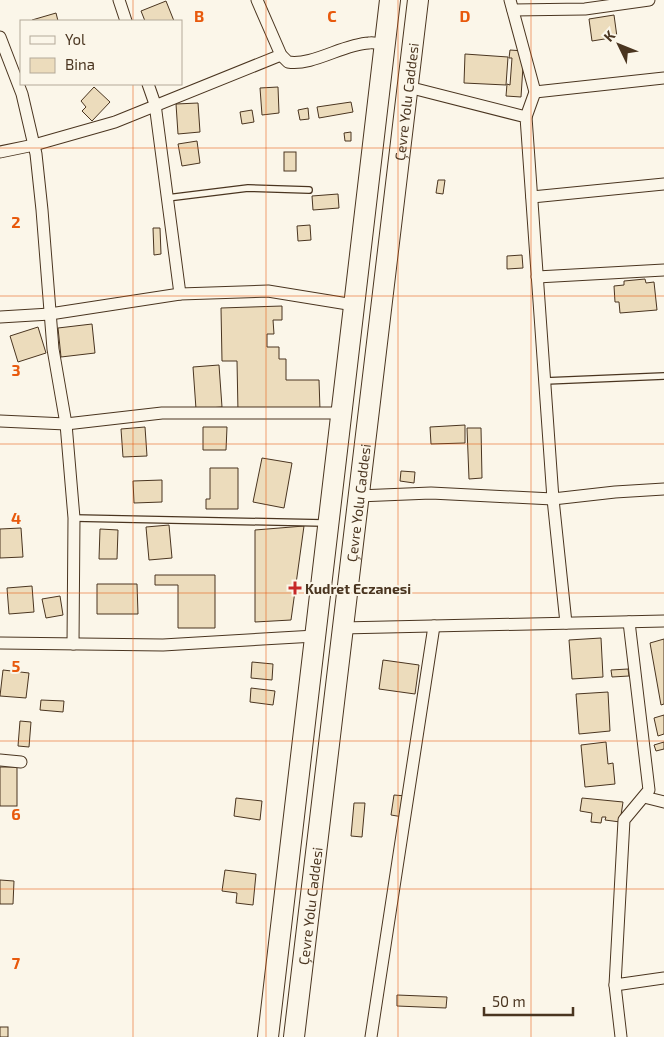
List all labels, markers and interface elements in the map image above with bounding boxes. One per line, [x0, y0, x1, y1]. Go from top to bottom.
text: B [194, 6, 204, 25]
text: C [327, 6, 337, 25]
text: D [460, 6, 471, 25]
legend [20, 20, 182, 85]
north arrow [594, 20, 644, 70]
text: K [600, 27, 618, 45]
text: Yol [65, 30, 86, 48]
street label: Çevre Yolu Caddesi [390, 42, 421, 162]
text: Bina [65, 55, 95, 73]
text: 2 [11, 212, 21, 231]
text: 3 [11, 360, 21, 379]
street label: Çevre Yolu Caddesi [342, 443, 373, 563]
text: 4 [11, 508, 21, 527]
place label: Kudret Eczanesi [305, 580, 411, 597]
marker: Kudret Eczanesi [289, 582, 301, 594]
text: 5 [12, 656, 21, 675]
text: 6 [11, 804, 21, 823]
street label: Çevre Yolu Caddesi [294, 846, 325, 966]
text: 7 [12, 953, 21, 972]
scale bar [484, 984, 573, 1016]
text: 50 m [492, 992, 526, 1010]

